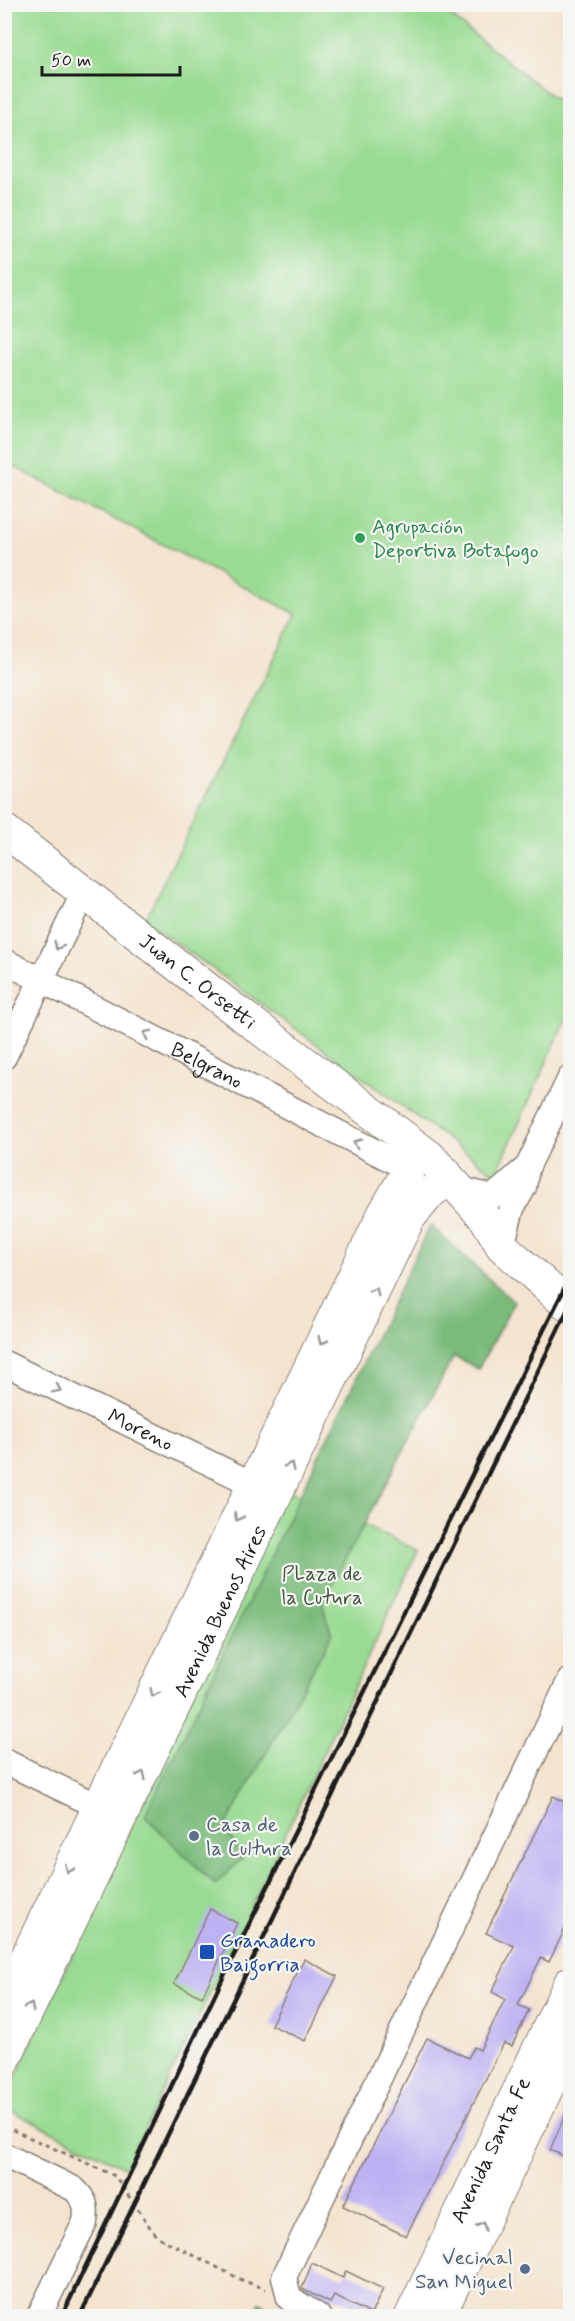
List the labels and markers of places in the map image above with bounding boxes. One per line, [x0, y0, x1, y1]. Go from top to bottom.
place label: Agrupación Deportiva Botafogo [372, 513, 539, 567]
marker: Agrupación Deportiva Botafogo [353, 531, 367, 545]
place label: Casa de la Cultura [206, 1811, 292, 1863]
marker: Casa de la Cultura [187, 1829, 201, 1843]
place label: Granadero Baigorria [220, 1927, 316, 1981]
marker: Granadero Baigorria [198, 1943, 216, 1961]
place label: Vecinal San Miguel [415, 2244, 513, 2296]
marker: Vecinal San Miguel [518, 2262, 532, 2276]

